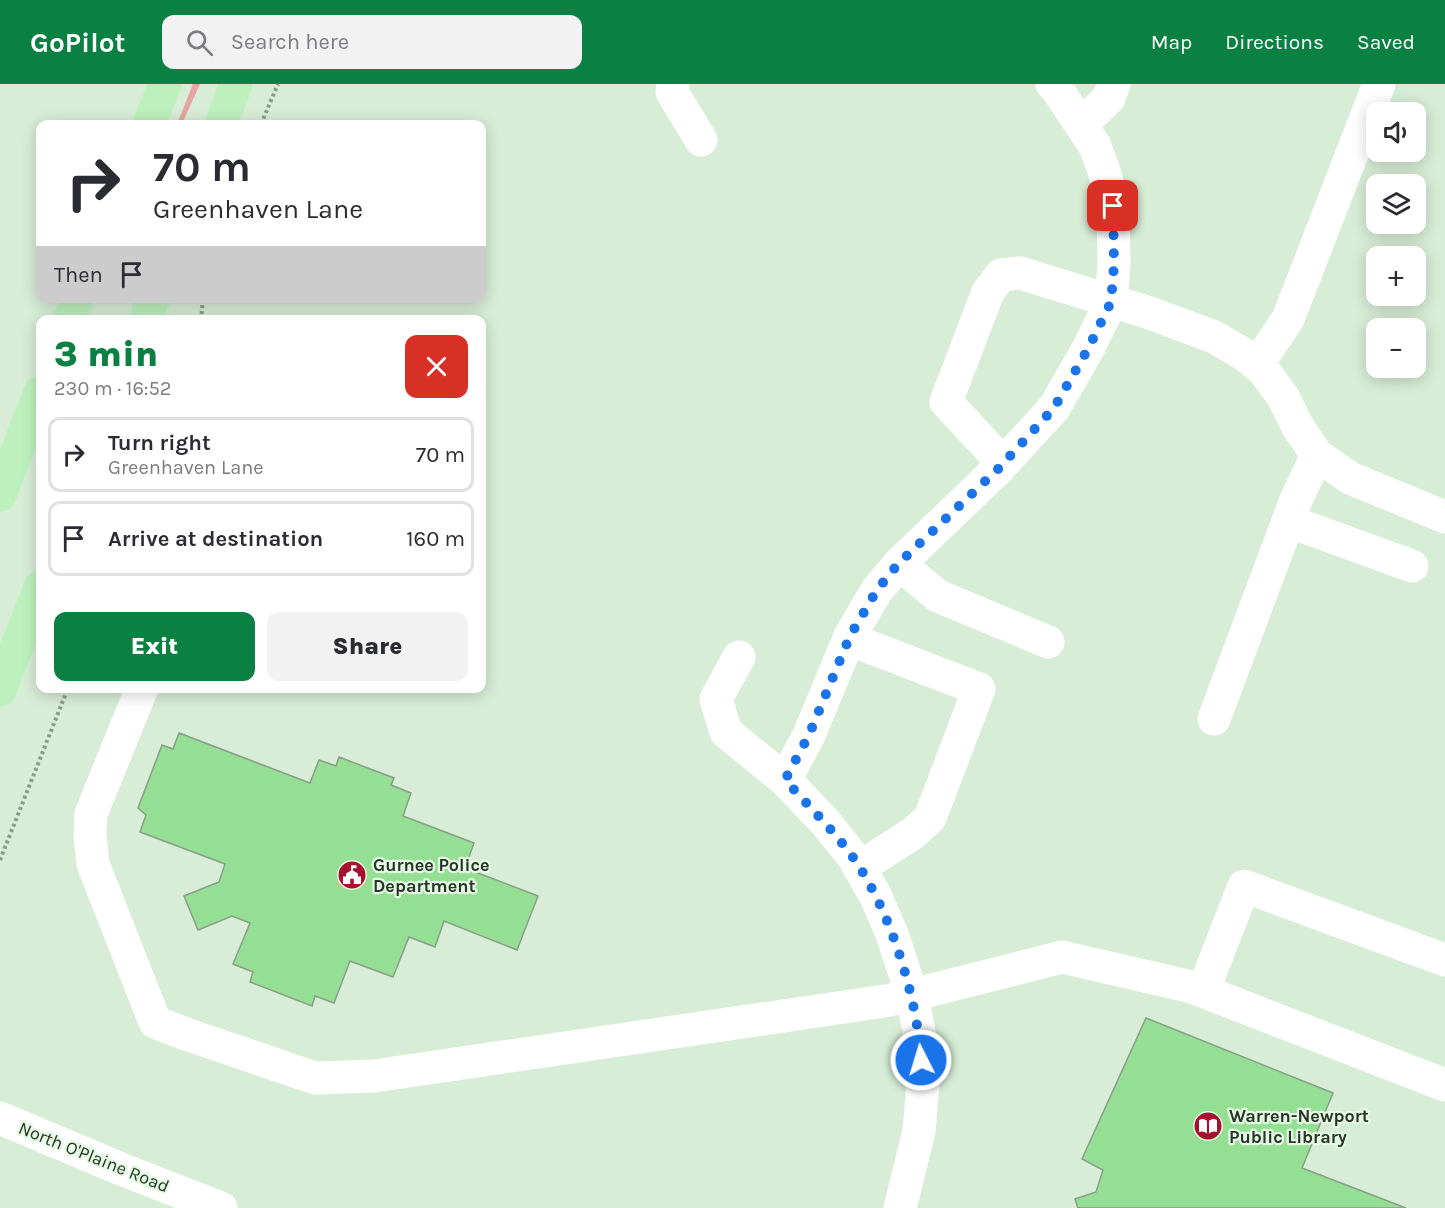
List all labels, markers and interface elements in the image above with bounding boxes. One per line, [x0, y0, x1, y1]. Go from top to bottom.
search box [162, 15, 582, 69]
text: GoPilot [30, 26, 126, 59]
icon: search [183, 26, 216, 59]
text: Search here [231, 29, 349, 55]
text: Map [1151, 30, 1192, 54]
text: Directions [1225, 30, 1324, 54]
text: Saved [1357, 30, 1415, 54]
map controls [1366, 102, 1426, 378]
button: sound [1366, 102, 1426, 162]
text: 70 m [153, 142, 251, 192]
icon: right [54, 144, 132, 222]
button: layers [1366, 174, 1426, 234]
pin [1087, 180, 1138, 231]
icon: arrive [1096, 189, 1129, 222]
text: Greenhaven Lane [153, 193, 363, 225]
button: + [1366, 246, 1426, 306]
icon: arrive [115, 258, 148, 291]
text: Then [54, 262, 103, 288]
button: − [1366, 318, 1426, 378]
text: 3 min [54, 333, 158, 375]
button: close [405, 335, 468, 398]
text: 230 m · 16:52 [54, 377, 171, 400]
text: Turn right [108, 430, 211, 456]
icon: right [57, 438, 90, 471]
text: 70 m [416, 442, 465, 468]
text: Greenhaven Lane [108, 456, 264, 479]
icon: arrive [57, 522, 90, 555]
text: Arrive at destination [108, 526, 323, 552]
text: 160 m [406, 526, 465, 552]
button: Exit [54, 612, 255, 681]
button: Share [267, 612, 468, 681]
place label: Gurnee Police Department [373, 854, 489, 897]
public building icon: Gurnee Police Department [336, 859, 368, 891]
position arrow [889, 1028, 953, 1092]
place label: Warren-Newport Public Library [1229, 1105, 1369, 1148]
library icon: Warren-Newport Public Library [1192, 1110, 1224, 1142]
street label: North O'Plaine Road [15, 1117, 173, 1197]

